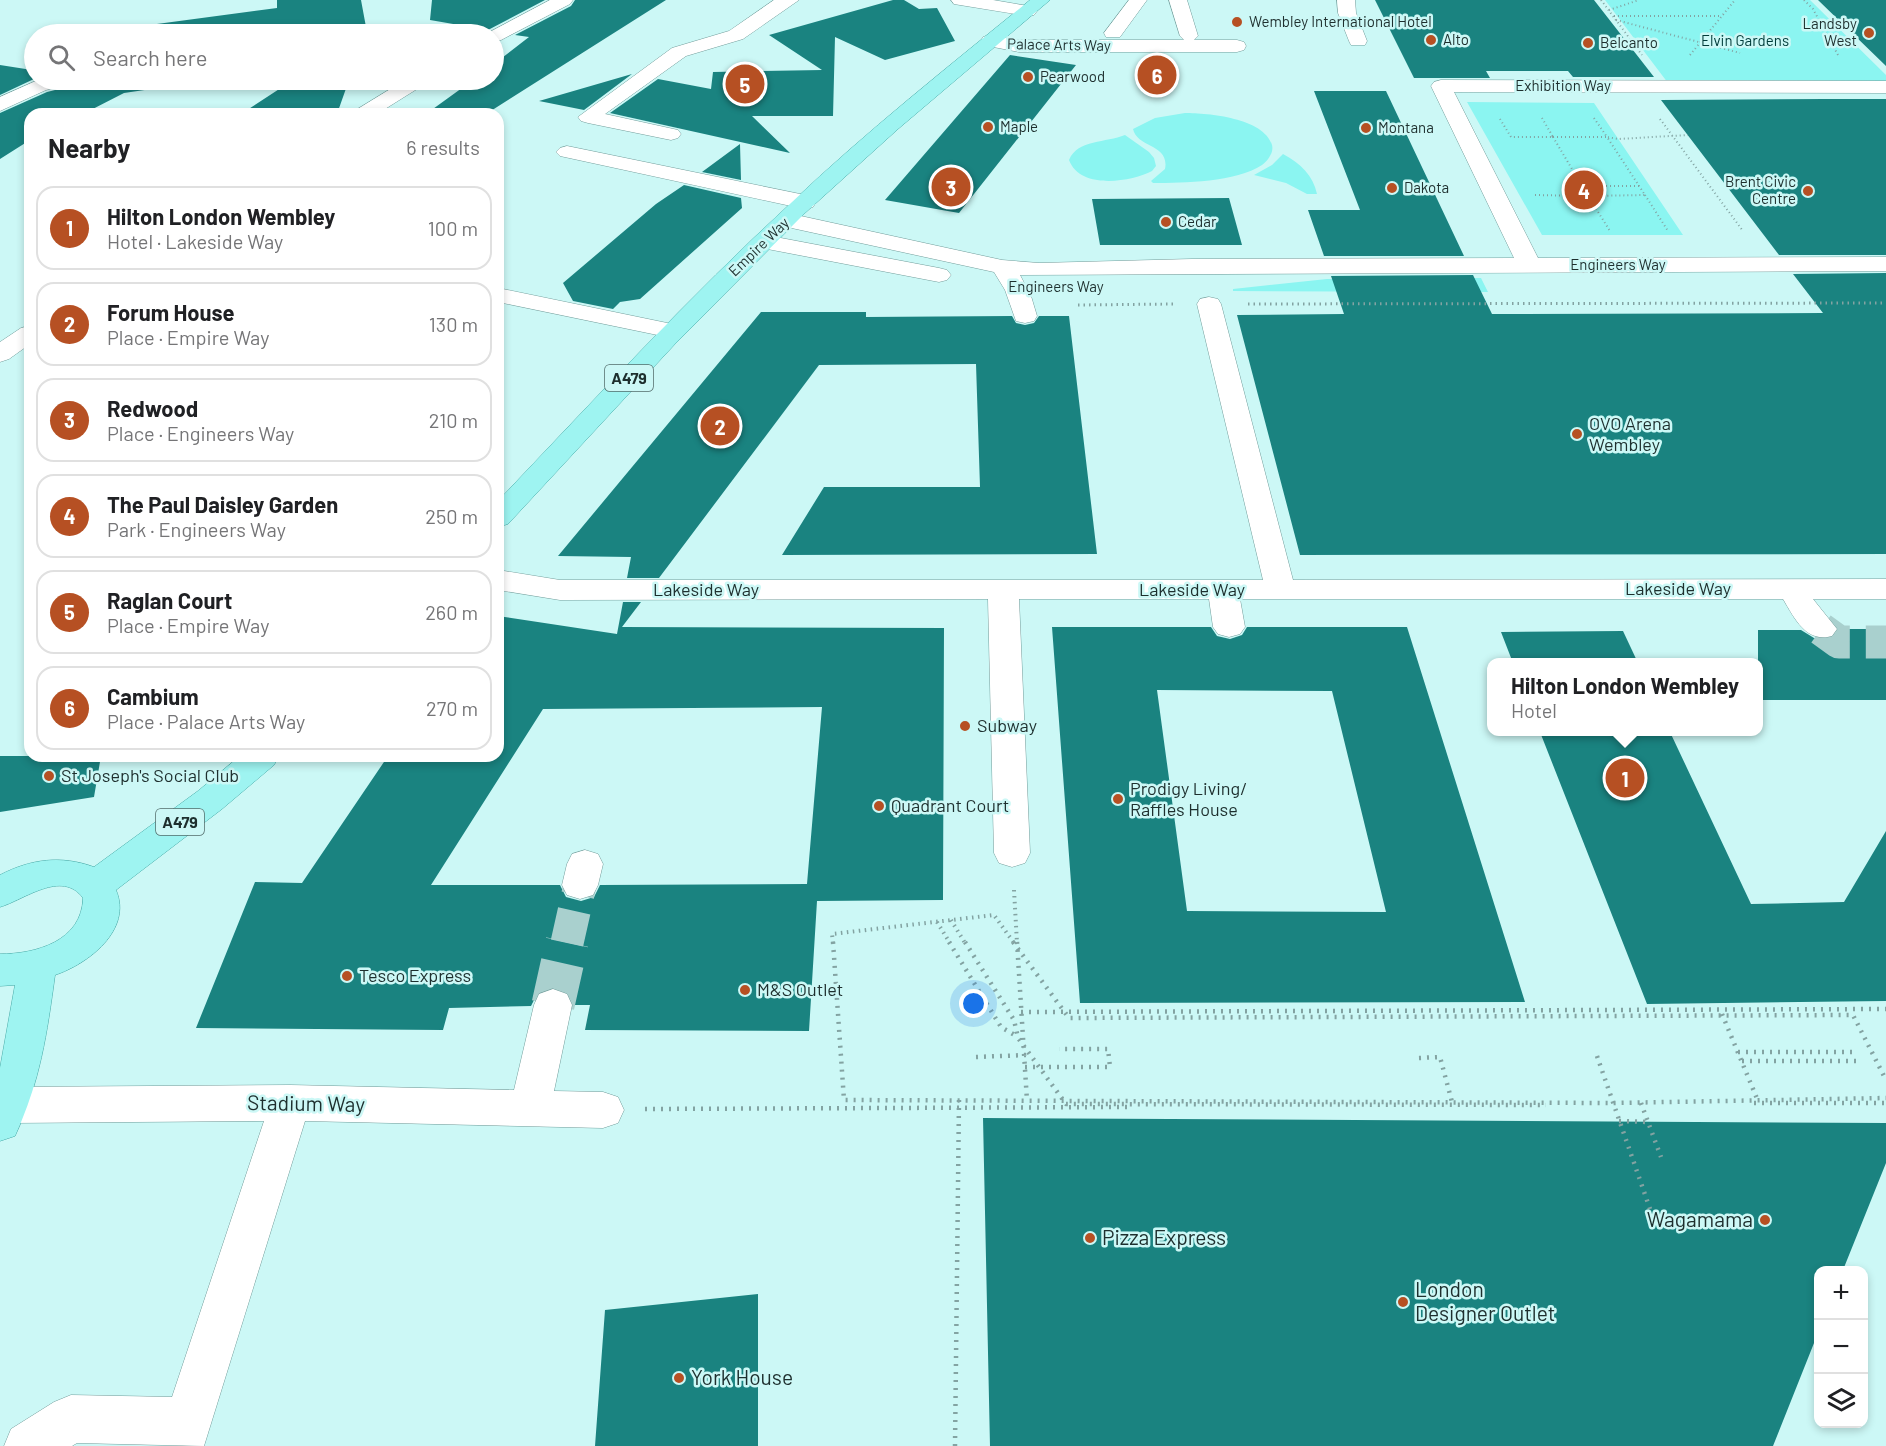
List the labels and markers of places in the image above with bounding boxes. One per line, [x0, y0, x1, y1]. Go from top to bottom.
place label: Wembley International Hotel [1249, 12, 1432, 30]
place label: Landsby West [1802, 14, 1857, 49]
marker: Wembley International Hotel [1230, 15, 1244, 29]
marker: Landsby West [1862, 26, 1876, 40]
place label: Alto [1443, 30, 1469, 48]
marker: Alto [1424, 33, 1438, 47]
place label: Belcanto [1600, 33, 1658, 51]
marker: Belcanto [1581, 36, 1595, 50]
pin: 6 [1138, 52, 1176, 98]
pin: 5 [726, 62, 764, 106]
place label: Pearwood [1040, 67, 1105, 85]
marker: Pearwood [1021, 70, 1035, 84]
place label: Maple [1000, 117, 1038, 135]
place label: Montana [1378, 118, 1434, 136]
marker: Maple [981, 120, 995, 134]
marker: Montana [1359, 121, 1373, 135]
pin: 3 [932, 164, 970, 210]
pin: 4 [1564, 168, 1604, 213]
place label: Brent Civic Centre [1725, 172, 1796, 207]
place label: Dakota [1404, 178, 1449, 196]
marker: Dakota [1385, 181, 1399, 195]
marker: Brent Civic Centre [1801, 184, 1815, 198]
place label: Cedar [1178, 212, 1217, 230]
marker: Cedar [1159, 215, 1173, 229]
pin: 2 [700, 404, 740, 448]
place label: OVO Arena Wembley [1589, 412, 1671, 455]
marker: OVO Arena Wembley [1570, 427, 1584, 441]
place label: Subway [977, 714, 1037, 736]
marker: Subway [958, 719, 972, 733]
pin: 1 [1606, 756, 1644, 800]
place label: St Joseph's Social Club [61, 764, 239, 786]
marker: St Joseph's Social Club [42, 769, 56, 783]
place label: Prodigy Living/ Raffles House [1130, 777, 1247, 820]
marker: Prodigy Living/ Raffles House [1111, 792, 1125, 806]
place label: Quadrant Court [891, 794, 1009, 816]
marker: Quadrant Court [872, 799, 886, 813]
place label: Tesco Express [359, 964, 471, 986]
marker: Tesco Express [340, 969, 354, 983]
place label: M&S Outlet [757, 978, 843, 1000]
marker: M&S Outlet [738, 983, 752, 997]
place label: Wagamama [1647, 1206, 1753, 1231]
marker: Wagamama [1758, 1213, 1772, 1227]
place label: Pizza Express [1102, 1224, 1226, 1249]
marker: Pizza Express [1083, 1231, 1097, 1245]
place label: London Designer Outlet [1415, 1276, 1555, 1325]
marker: London Designer Outlet [1396, 1295, 1410, 1309]
place label: York House [691, 1364, 793, 1389]
marker: York House [672, 1371, 686, 1385]

